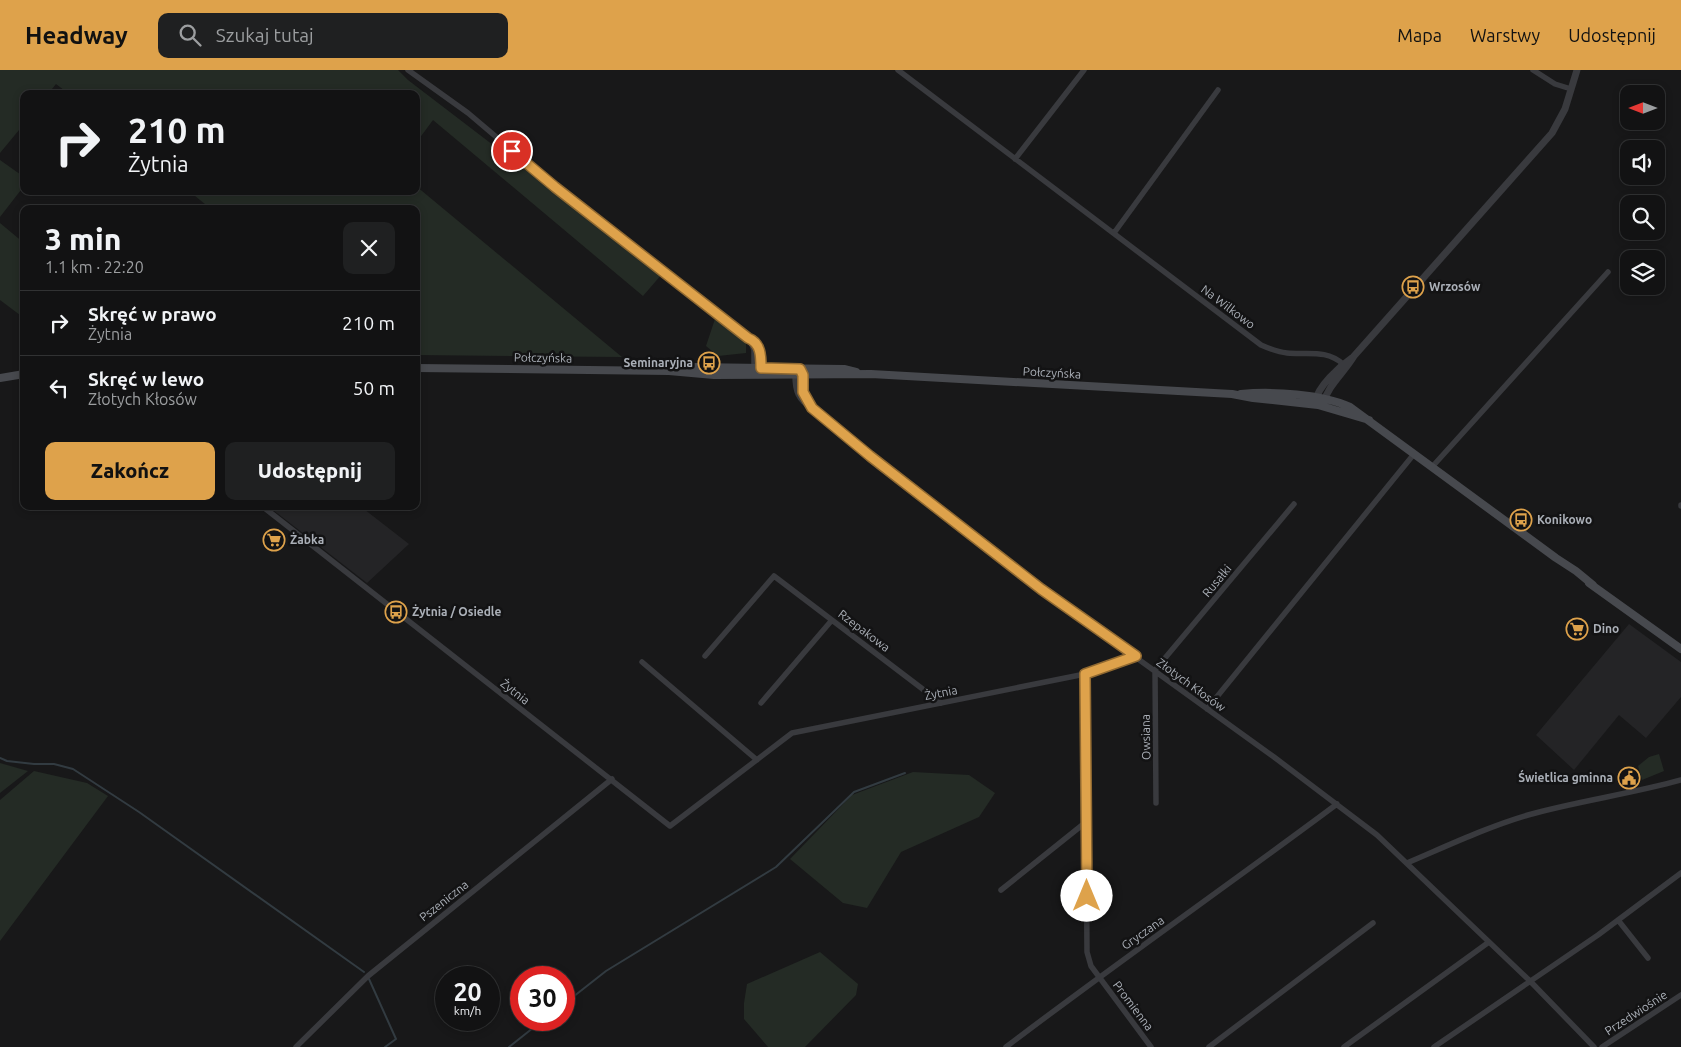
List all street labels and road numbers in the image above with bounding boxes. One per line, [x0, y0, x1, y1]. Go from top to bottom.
street label: Na Wilkowo [1199, 282, 1258, 331]
street label: Połczyńska [514, 350, 572, 365]
street label: Połczyńska [1022, 364, 1082, 381]
street label: Rusałki [1199, 562, 1234, 599]
street label: Rzepakowa [836, 607, 893, 654]
street label: Złotych Kłosów [1154, 655, 1229, 714]
street label: Żytnia [498, 676, 532, 707]
street label: Żytnia [923, 683, 958, 702]
street label: Owsiana [1139, 714, 1152, 760]
street label: Pszeniczna [417, 878, 471, 924]
street label: Gryczana [1119, 913, 1166, 952]
street label: Promienna [1111, 978, 1156, 1033]
street label: Przedwiośnie [1602, 988, 1669, 1038]

